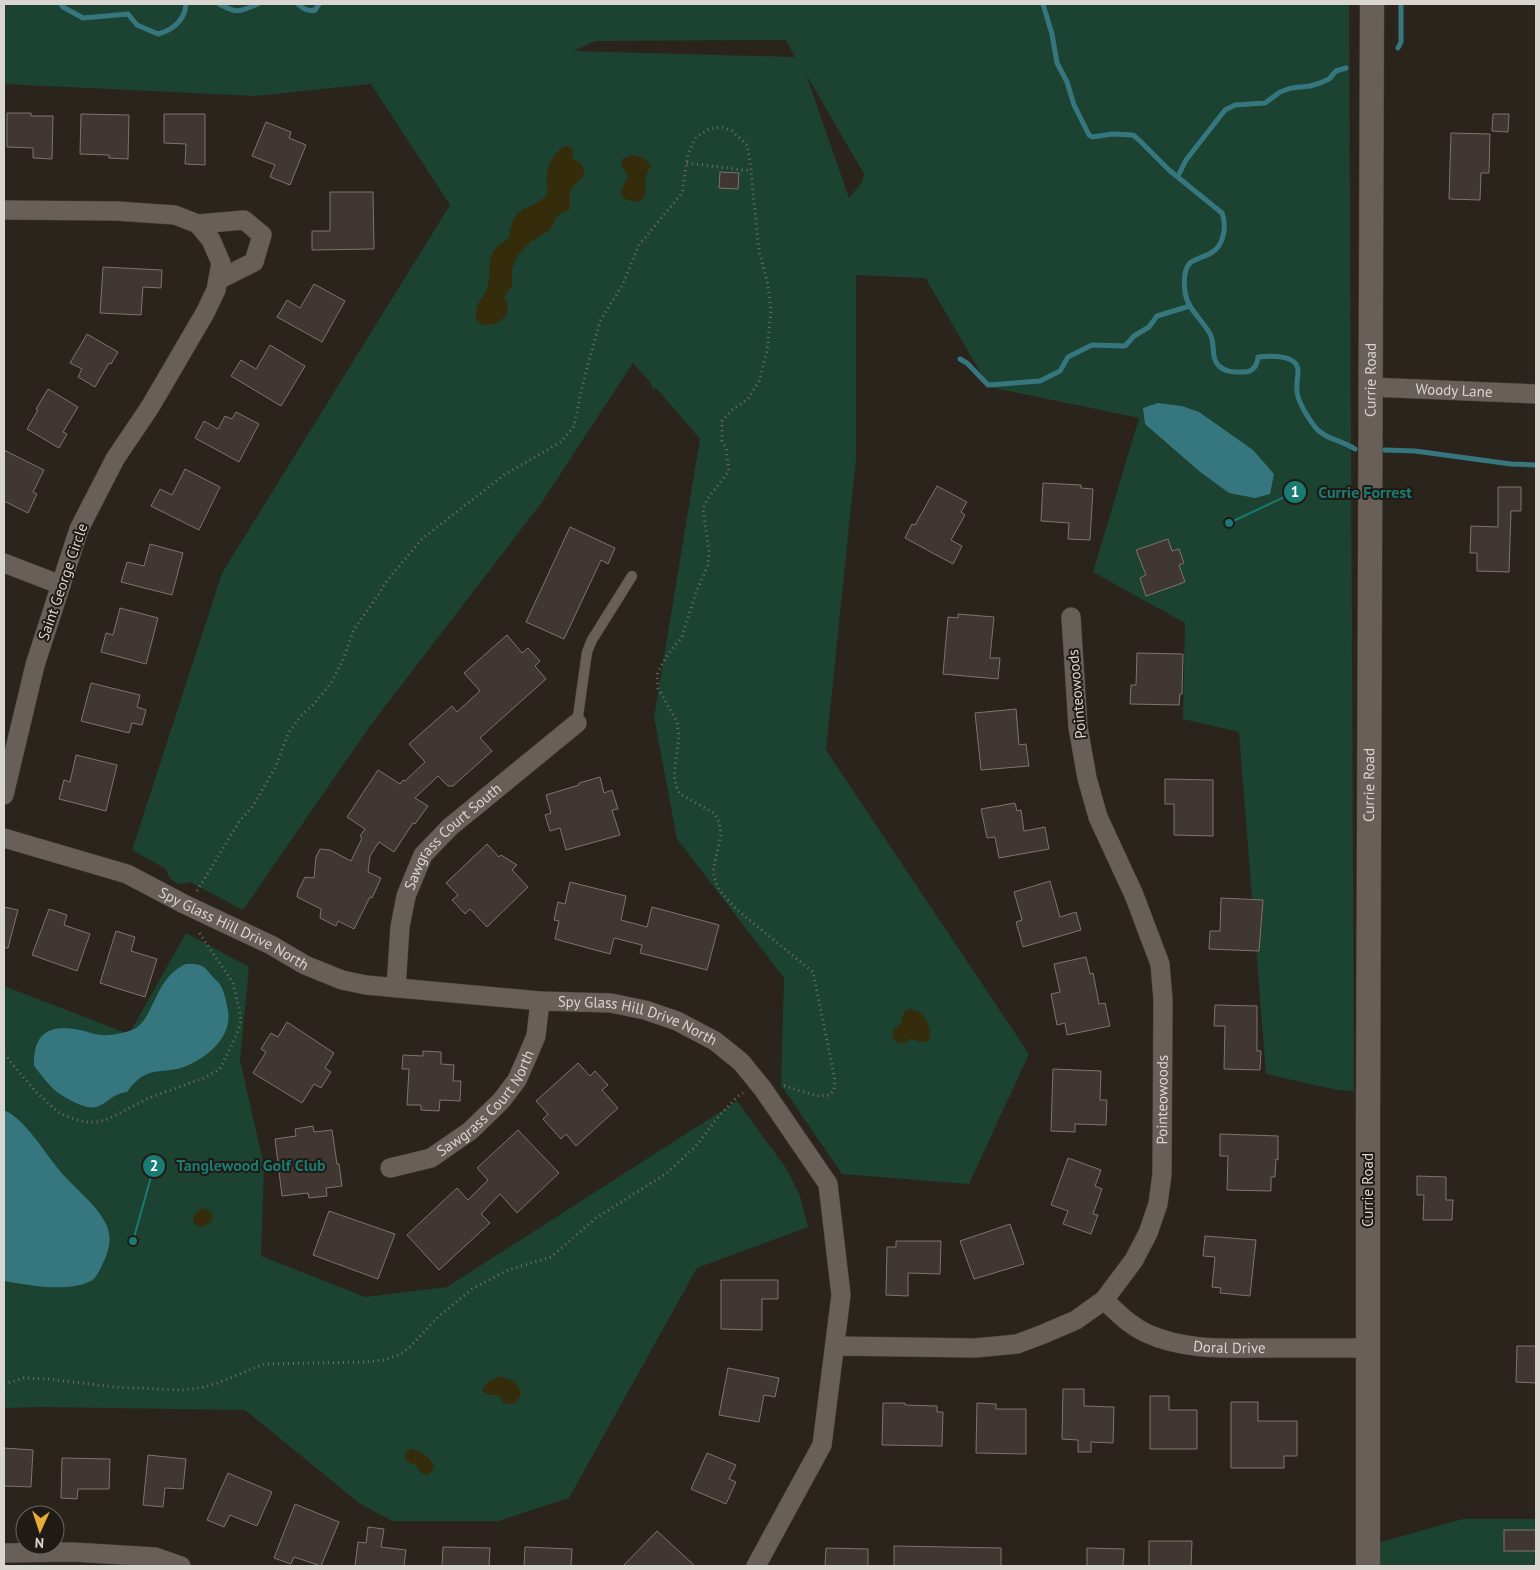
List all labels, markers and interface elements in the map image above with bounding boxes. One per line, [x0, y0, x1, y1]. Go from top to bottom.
street label: Currie Road [1361, 343, 1380, 417]
street label: Woody Lane [1415, 379, 1493, 401]
callout: Currie Forrest [1283, 477, 1421, 508]
text: 1 [1291, 482, 1299, 501]
text: Currie Forrest [1318, 482, 1412, 502]
street label: Saint George Circle [34, 521, 91, 643]
street label: Pointeowoods [1063, 649, 1090, 740]
street label: Currie Road [1359, 748, 1378, 822]
street label: Sawgrass Court South [400, 779, 505, 893]
street label: Spy Glass Hill Drive North [156, 882, 312, 974]
street label: Spy Glass Hill Drive North [558, 992, 721, 1049]
street label: Sawgrass Court North [433, 1047, 538, 1160]
street label: Pointeowoods [1152, 1055, 1172, 1145]
callout: Tanglewood Golf Club [141, 1150, 336, 1181]
street label: Currie Road [1358, 1153, 1377, 1227]
text: Tanglewood Golf Club [176, 1155, 326, 1175]
text: 2 [150, 1156, 158, 1175]
street label: Doral Drive [1192, 1336, 1266, 1357]
north arrow [15, 1505, 65, 1555]
text: N [34, 1534, 44, 1552]

